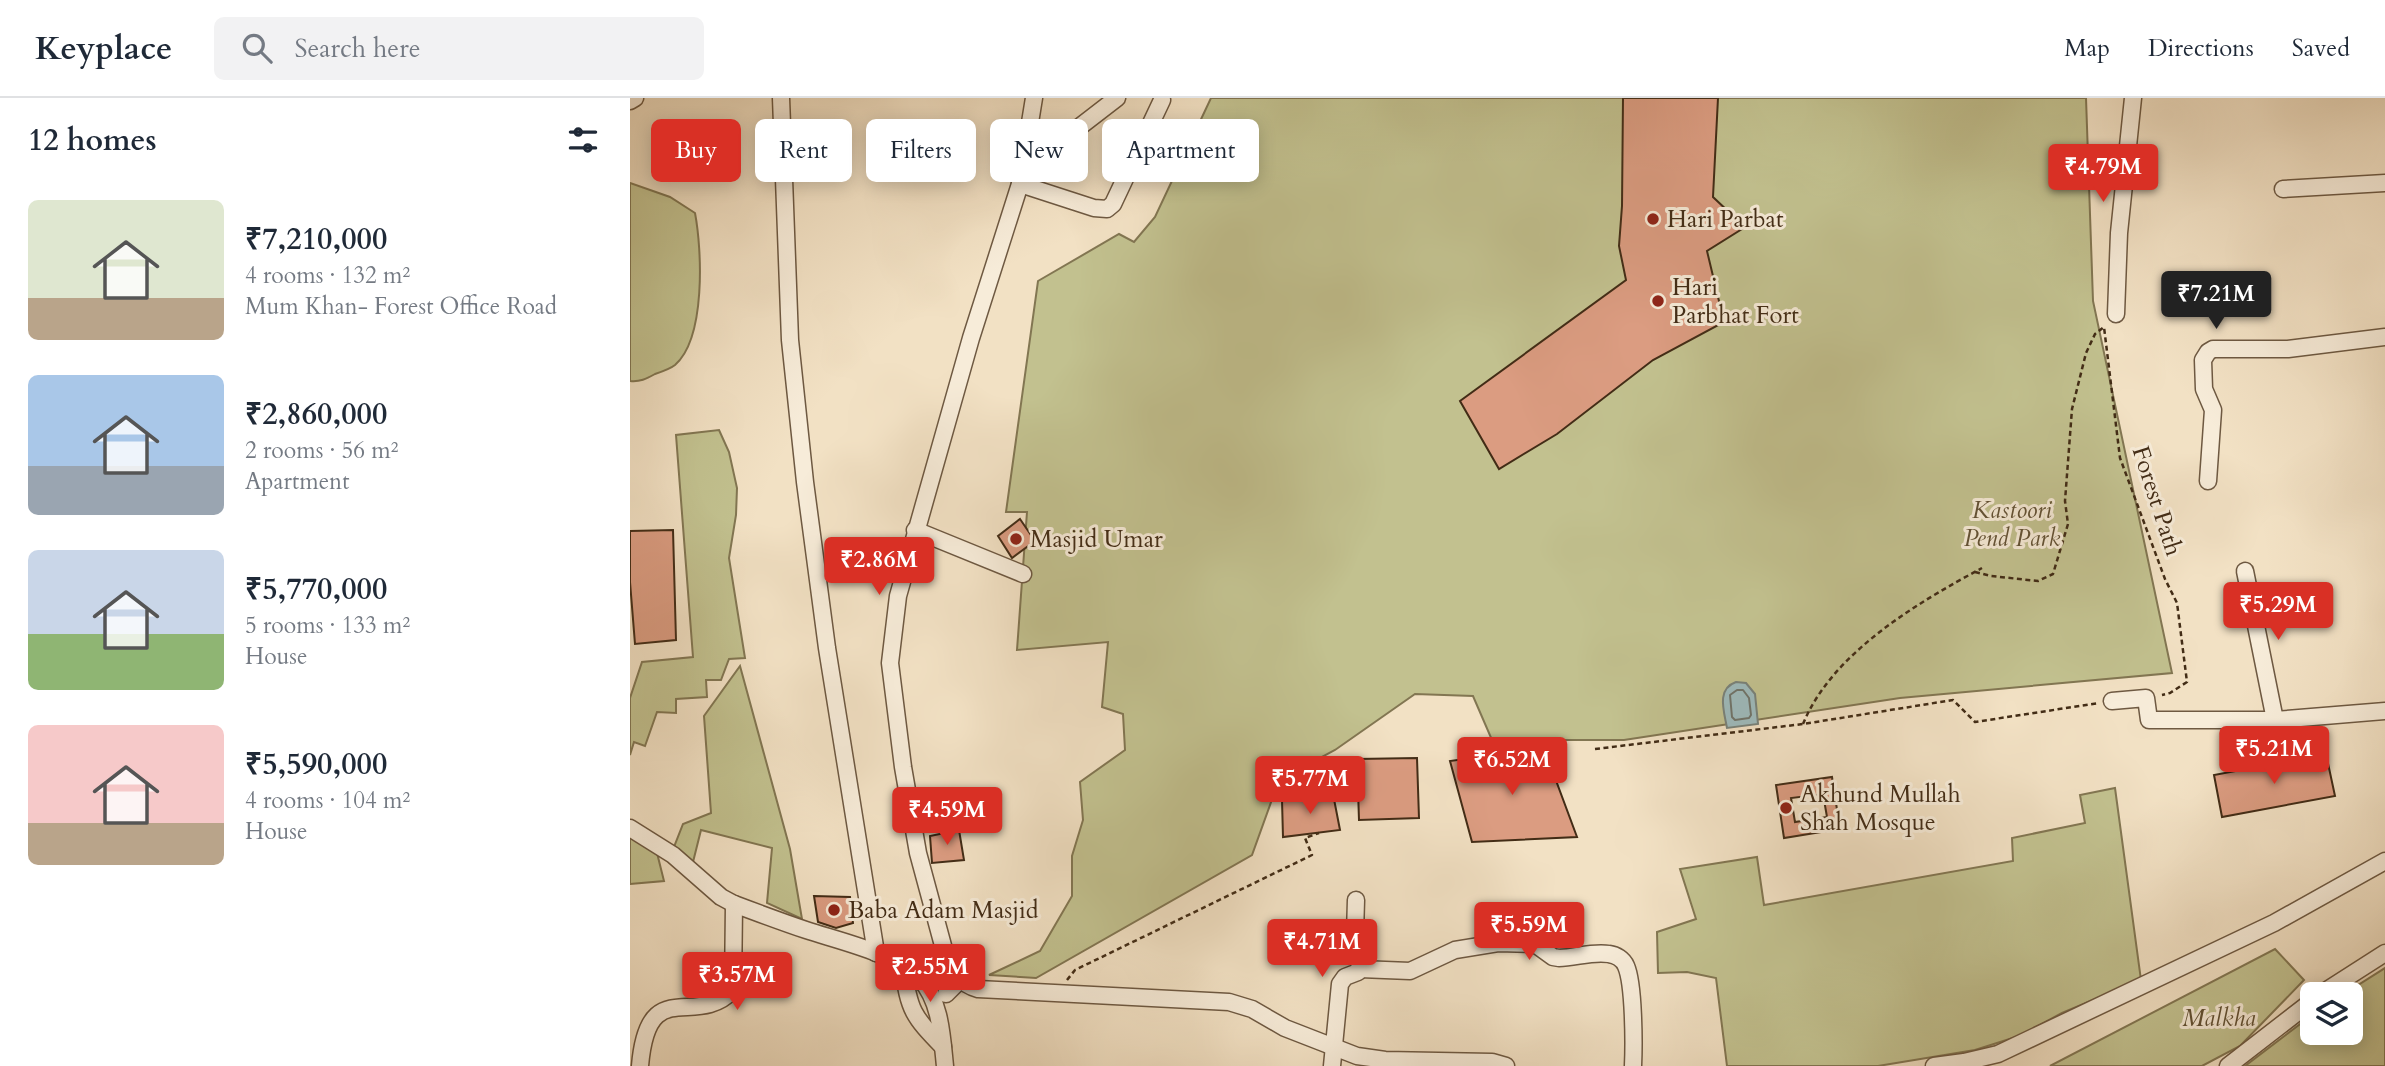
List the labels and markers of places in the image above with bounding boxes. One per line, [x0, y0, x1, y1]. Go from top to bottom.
pin: ₹4.79M [2046, 144, 2160, 204]
place label: Hari Parbat [1667, 203, 1784, 236]
marker: Hari Parbat [1645, 211, 1661, 227]
place label: Hari Parbhat Fort [1672, 271, 1799, 332]
pin: ₹7.21M [2159, 272, 2273, 331]
marker: Hari Parbhat Fort [1650, 293, 1666, 309]
place label: Masjid Umar [1030, 523, 1163, 556]
marker: Masjid Umar [1008, 531, 1024, 547]
pin: ₹2.86M [822, 538, 936, 597]
pin: ₹5.29M [2221, 582, 2335, 642]
pin: ₹5.21M [2217, 726, 2331, 786]
pin: ₹6.52M [1455, 738, 1569, 797]
pin: ₹5.77M [1253, 756, 1367, 816]
place label: Akhund Mullah Shah Mosque [1800, 778, 1961, 839]
pin: ₹4.59M [890, 788, 1004, 847]
marker: Akhund Mullah Shah Mosque [1778, 800, 1794, 816]
place label: Baba Adam Masjid [848, 894, 1039, 927]
marker: Baba Adam Masjid [826, 902, 842, 918]
pin: ₹5.59M [1472, 902, 1586, 962]
pin: ₹4.71M [1265, 920, 1379, 979]
pin: ₹2.55M [873, 944, 987, 1004]
pin: ₹3.57M [680, 953, 794, 1012]

